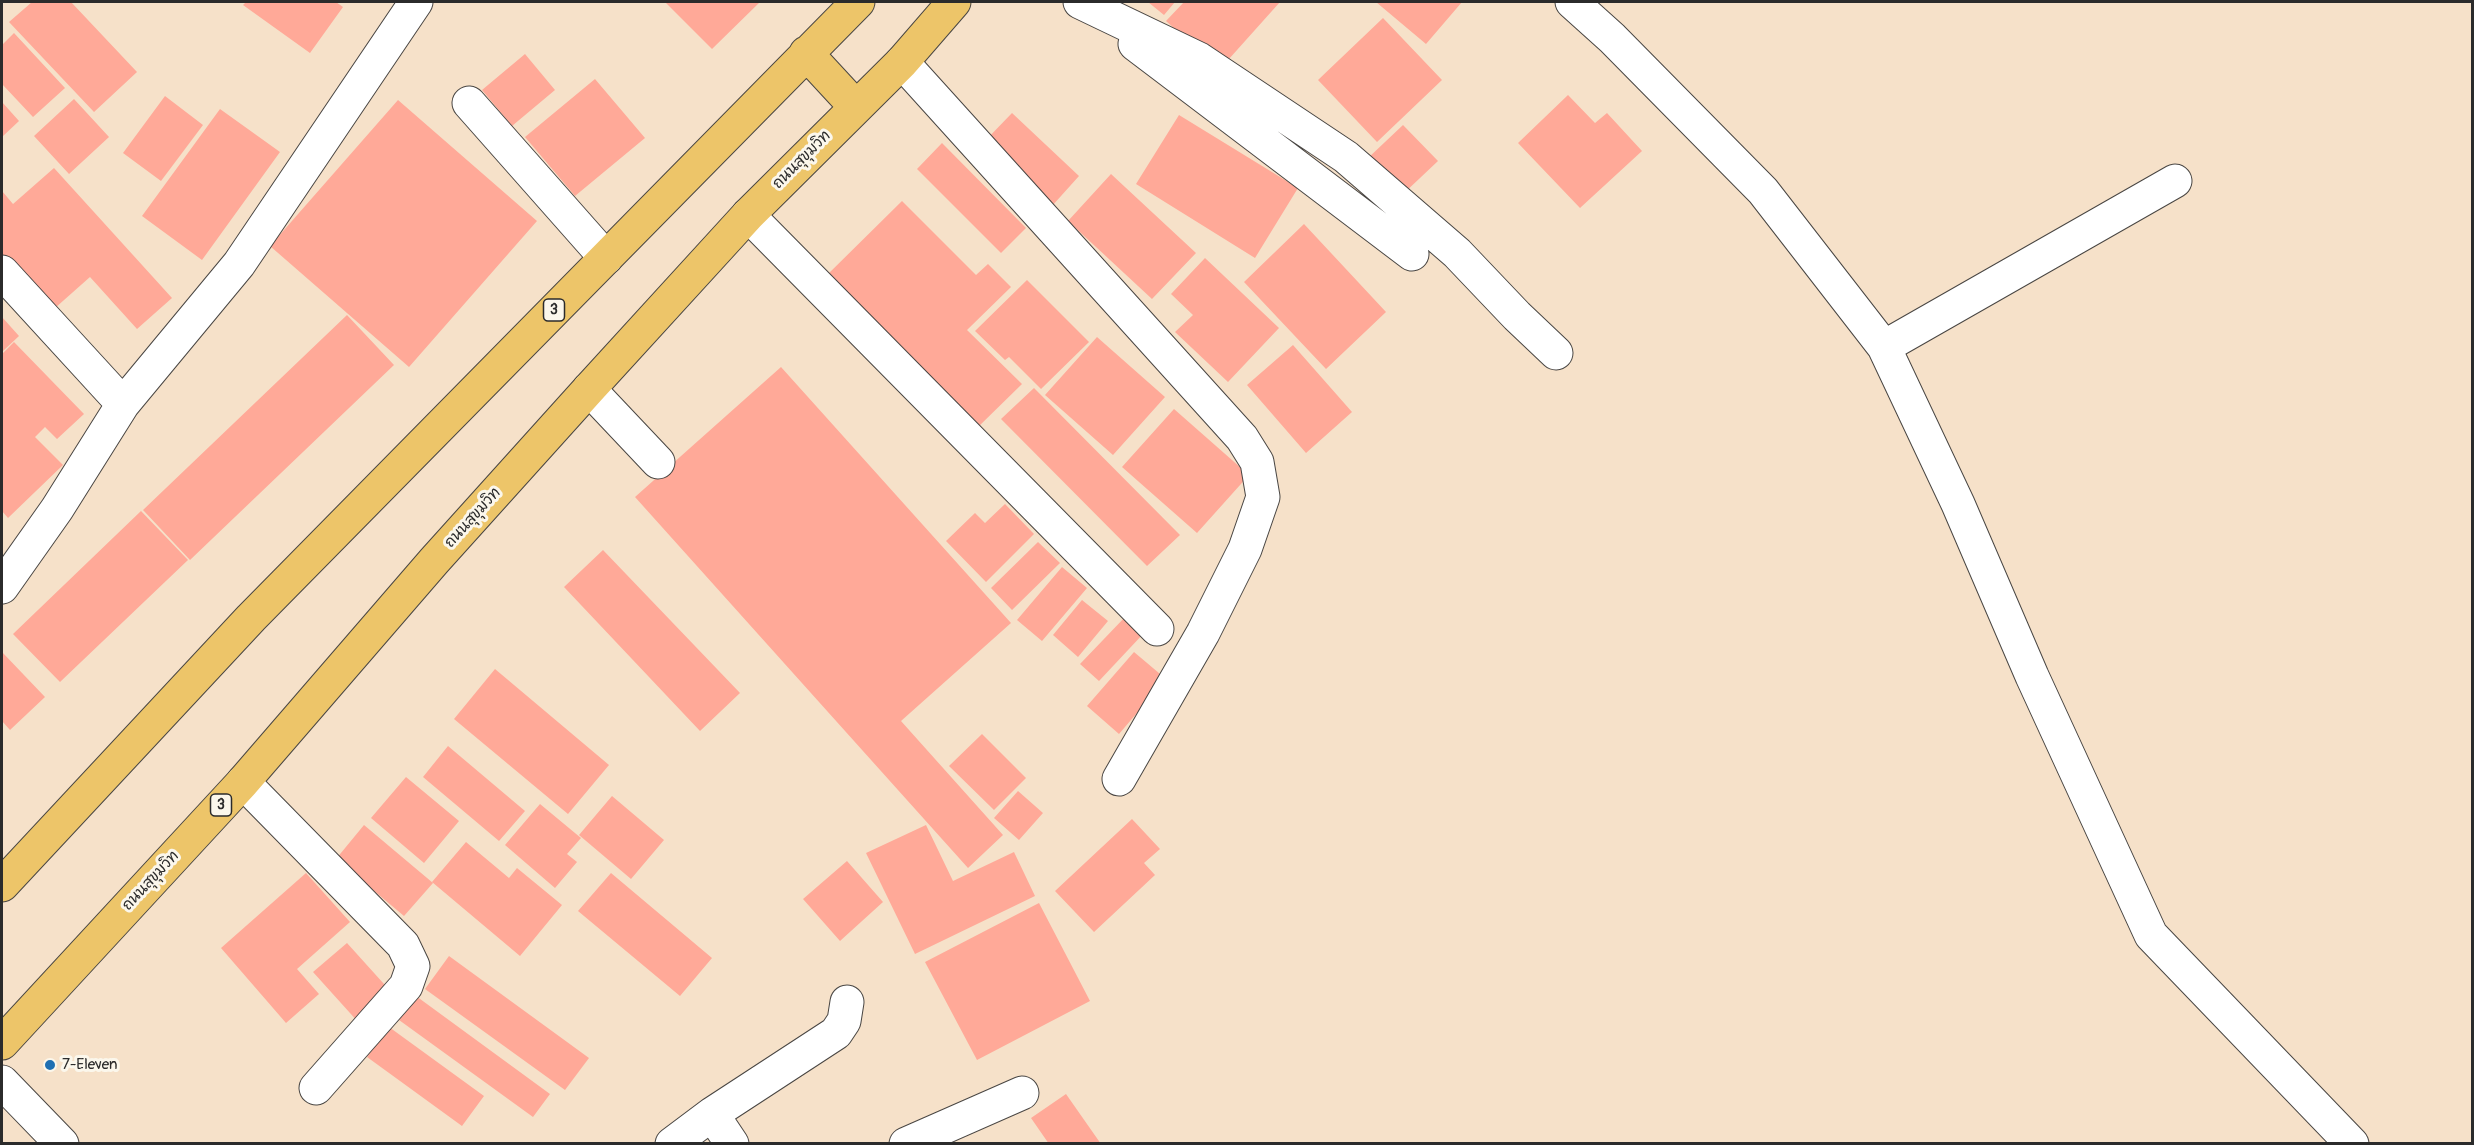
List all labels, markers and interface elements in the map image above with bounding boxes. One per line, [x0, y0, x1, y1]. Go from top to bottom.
street label: ถนนสุขุมวิท [769, 127, 835, 193]
road number: 3 [544, 299, 564, 321]
street label: ถนนสุขุมวิท [441, 484, 505, 552]
road number: 3 [210, 794, 232, 816]
street label: ถนนสุขุมวิท [119, 847, 183, 915]
place label: 7-Eleven [62, 1056, 117, 1074]
marker: 7-Eleven [43, 1058, 57, 1072]

